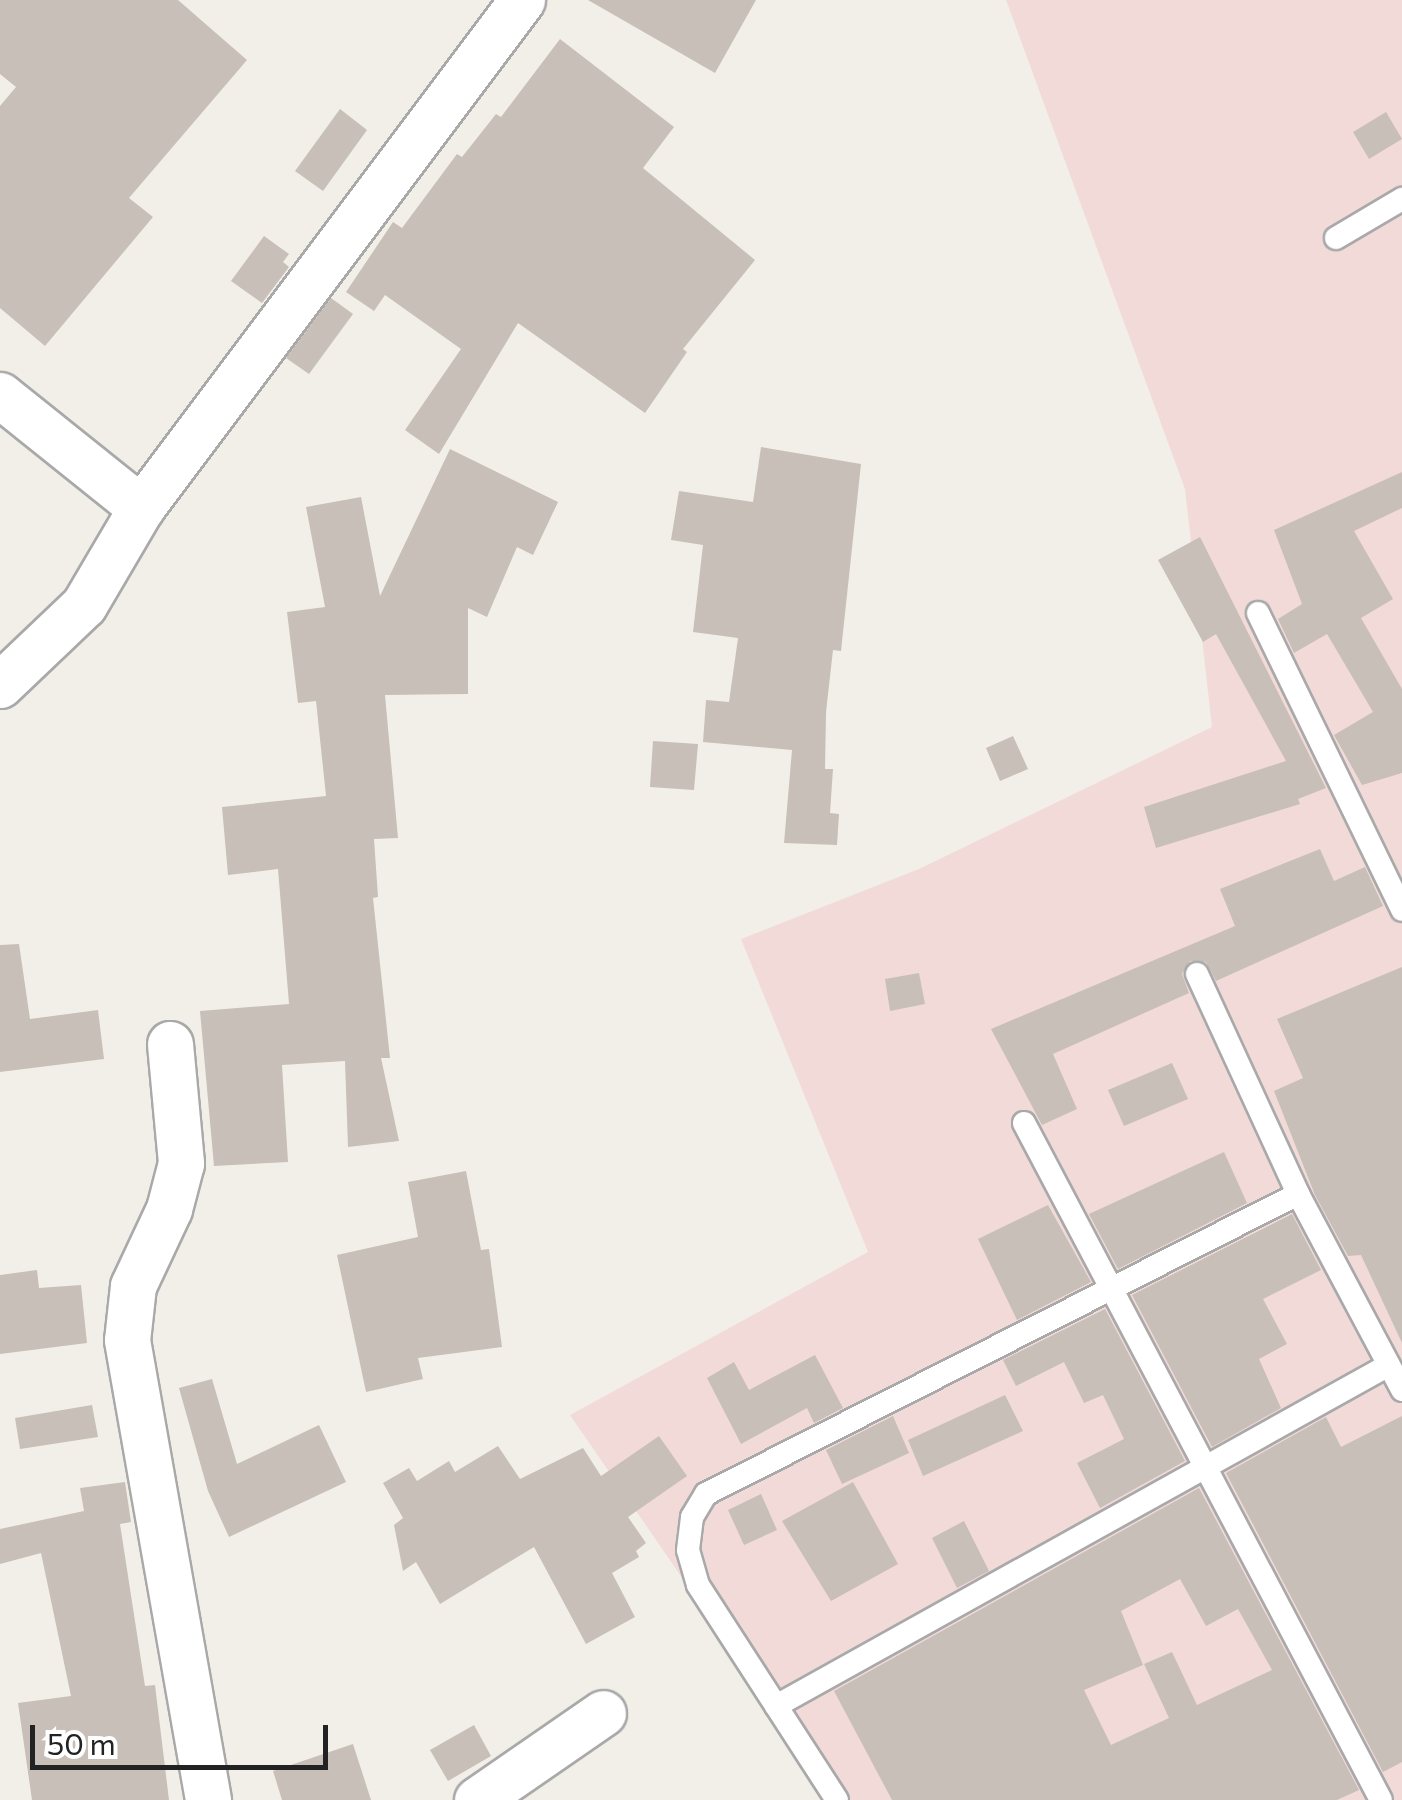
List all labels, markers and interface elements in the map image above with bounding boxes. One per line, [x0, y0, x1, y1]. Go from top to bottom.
scale bar [35, 1705, 332, 1767]
text: 50 m [47, 1724, 116, 1761]

